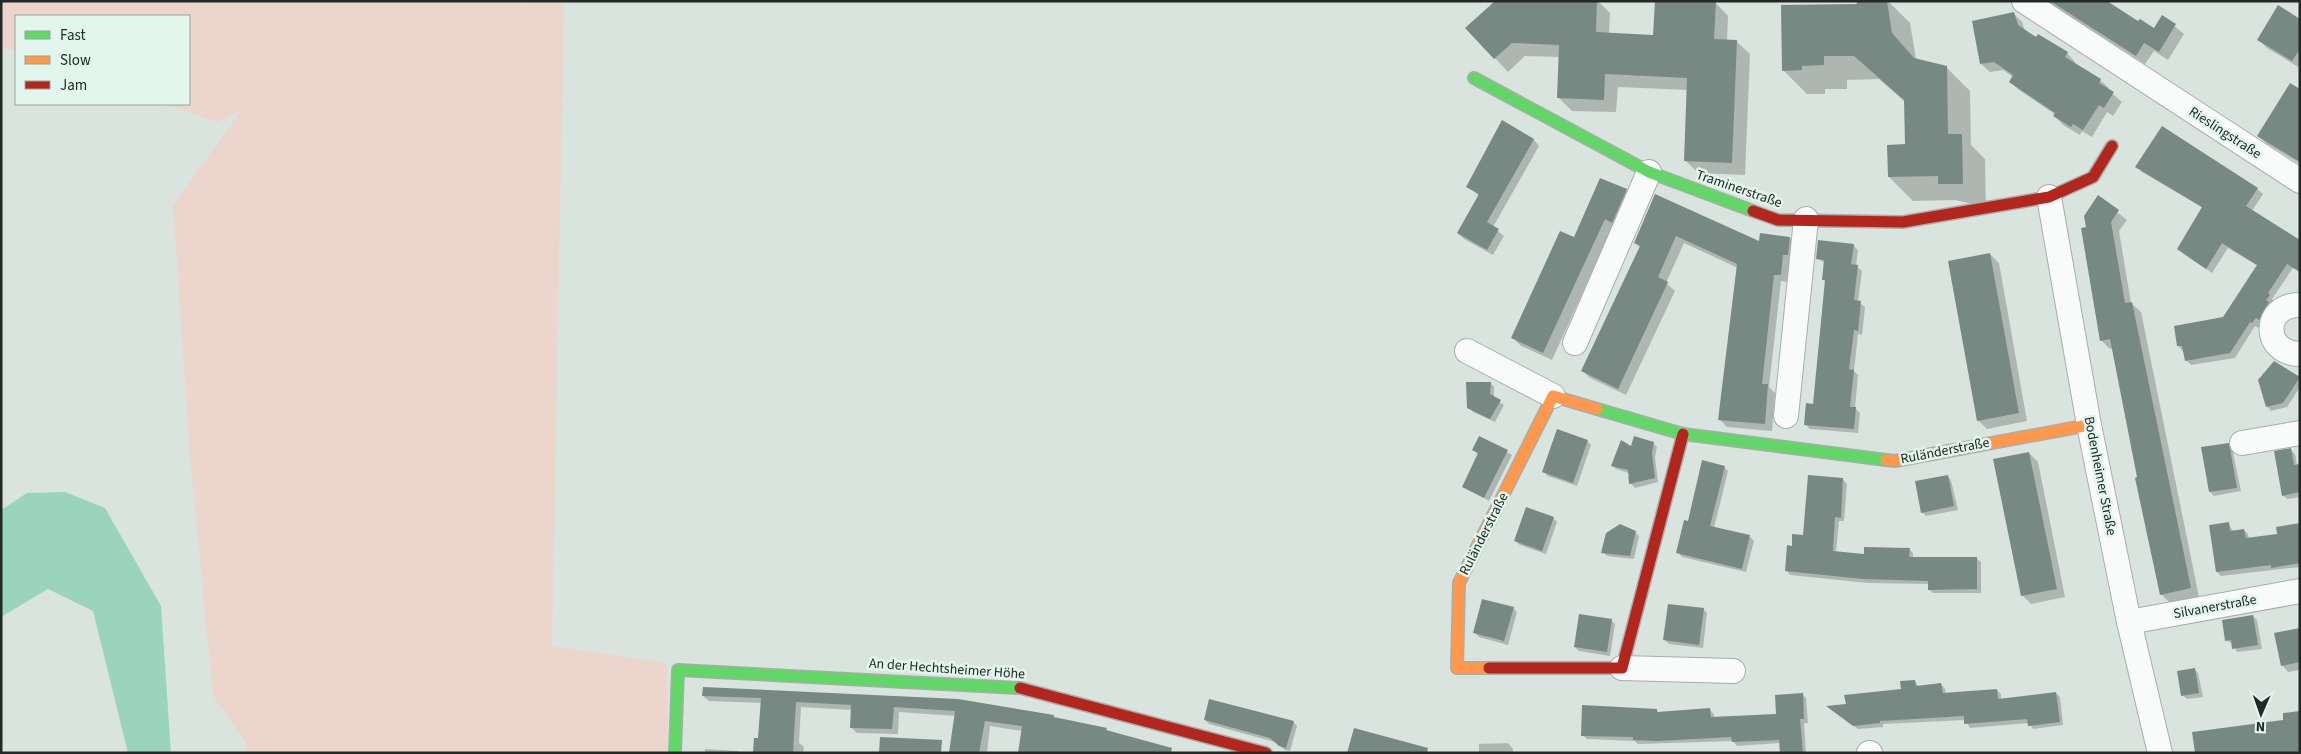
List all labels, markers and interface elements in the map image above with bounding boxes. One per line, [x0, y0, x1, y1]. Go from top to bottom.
legend [15, 15, 190, 105]
text: Fast [60, 25, 86, 46]
text: Slow [60, 50, 91, 71]
text: Jam [60, 75, 87, 96]
street label: Rieslingstraße [2185, 102, 2265, 164]
street label: Traminerstraße [1693, 165, 1785, 213]
street label: Bodenheimer Straße [2079, 415, 2121, 537]
street label: Ruländerstraße [1899, 433, 1991, 469]
street label: Ruländerstraße [1455, 489, 1513, 579]
street label: Silvanerstraße [2172, 590, 2258, 624]
street label: An der Hechtsheimer Höhe [868, 654, 1026, 684]
north arrow [2236, 689, 2286, 739]
text: N [2256, 716, 2266, 736]

